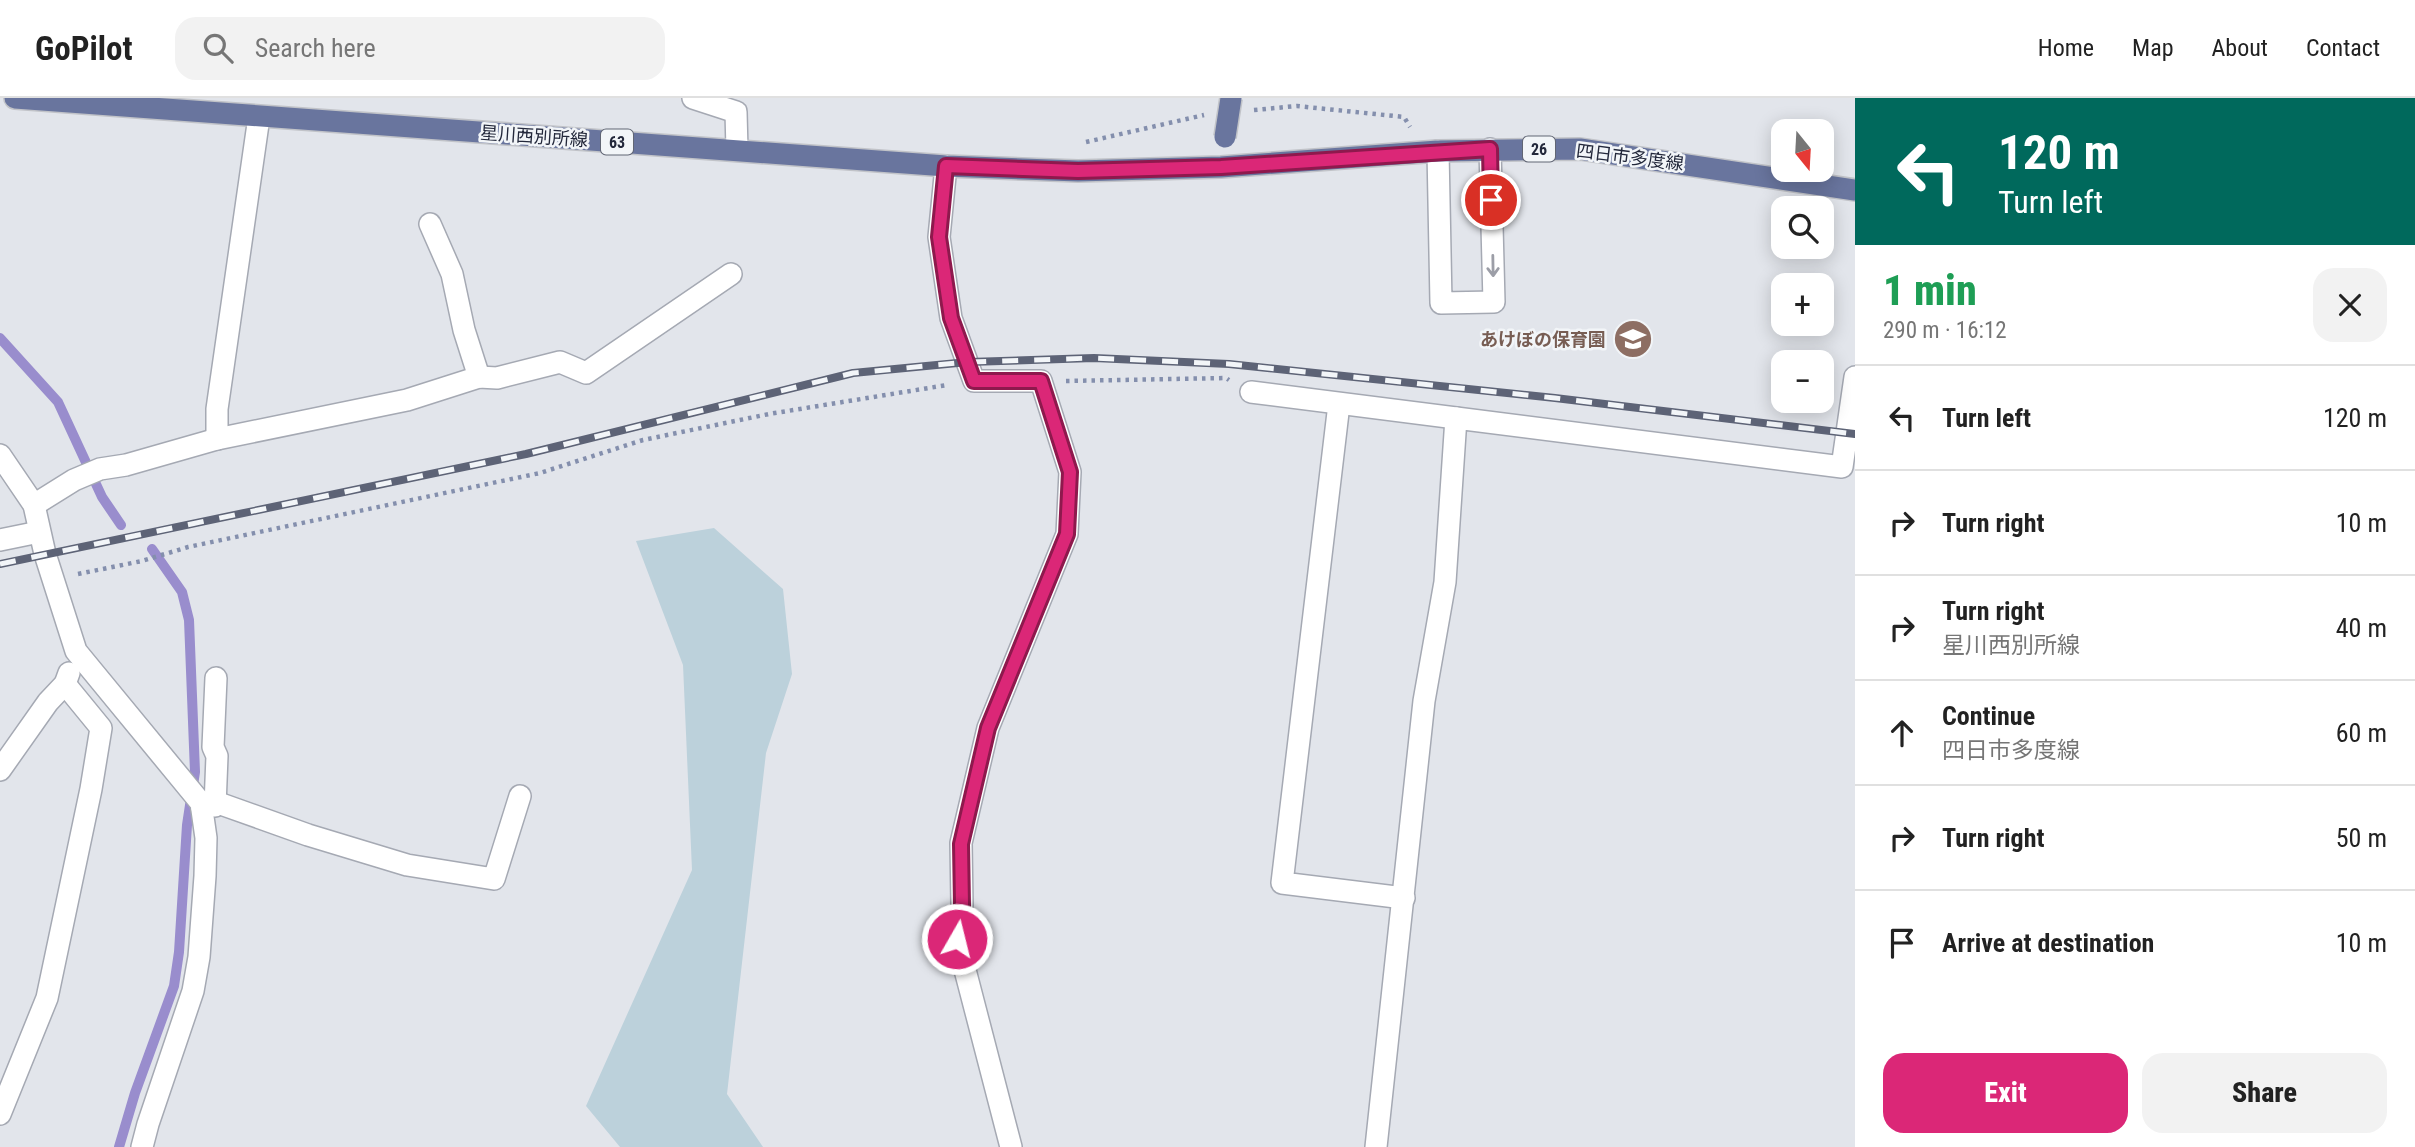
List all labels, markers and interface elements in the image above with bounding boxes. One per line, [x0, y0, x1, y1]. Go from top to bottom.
search box [175, 17, 665, 80]
text: GoPilot [35, 29, 133, 68]
icon: search [199, 29, 237, 67]
text: Search here [255, 33, 376, 63]
text: Home [2038, 34, 2094, 62]
text: Map [2132, 34, 2174, 62]
text: About [2212, 34, 2268, 62]
text: Contact [2306, 34, 2380, 62]
north arrow [1771, 119, 1834, 182]
map controls [1771, 119, 1834, 413]
street label: 星川西別所線 [479, 122, 589, 150]
text: 120 m [1998, 124, 2120, 181]
icon: left [1883, 126, 1974, 217]
road number: 63 [601, 130, 633, 154]
road number: 26 [1523, 136, 1555, 162]
street label: 四日市多度線 [1575, 140, 1685, 174]
pin [1461, 170, 1521, 230]
icon: arrive [1472, 181, 1510, 219]
text: Turn left [1998, 183, 2103, 221]
button: search [1771, 196, 1834, 259]
one-way arrow [1486, 254, 1500, 277]
text: 1 min [1883, 266, 1977, 315]
button: close [2313, 268, 2387, 342]
button: + [1771, 273, 1834, 336]
text: 290 m · 16:12 [1883, 317, 2007, 344]
school or university icon: あけぼの保育園 [1612, 318, 1654, 360]
place label: あけぼの保育園 [1480, 329, 1606, 350]
button: − [1771, 350, 1834, 413]
icon: left [1883, 399, 1921, 437]
text: Turn left [1942, 403, 2031, 433]
text: 120 m [2323, 403, 2387, 433]
icon: right [1883, 504, 1921, 542]
text: Turn right [1942, 508, 2044, 538]
text: 10 m [2336, 508, 2387, 538]
text: Turn right [1942, 596, 2044, 626]
icon: right [1883, 609, 1921, 647]
text: 40 m [2336, 613, 2387, 643]
text: 星川西別所線 [1942, 632, 2080, 659]
text: Continue [1942, 701, 2035, 731]
icon: ahead [1883, 714, 1921, 752]
text: 60 m [2336, 718, 2387, 748]
text: 四日市多度線 [1942, 737, 2080, 764]
icon: right [1883, 819, 1921, 857]
text: Turn right [1942, 823, 2044, 853]
text: 50 m [2336, 823, 2387, 853]
position arrow [920, 902, 994, 976]
icon: arrive [1883, 924, 1921, 962]
text: Arrive at destination [1942, 928, 2154, 958]
text: 10 m [2336, 928, 2387, 958]
button: Exit [1883, 1053, 2128, 1133]
button: Share [2142, 1053, 2387, 1133]

